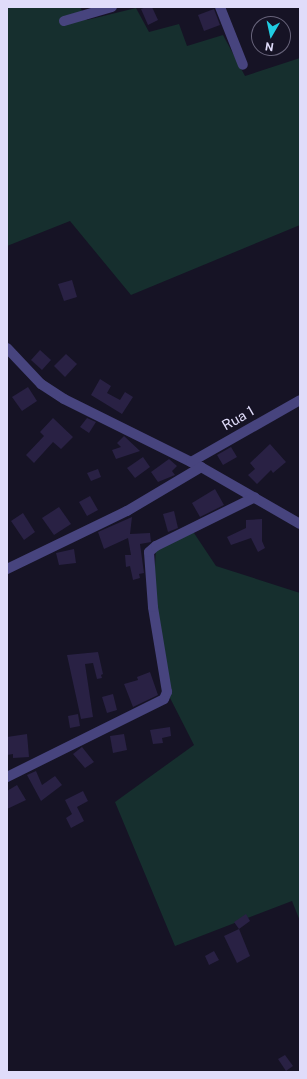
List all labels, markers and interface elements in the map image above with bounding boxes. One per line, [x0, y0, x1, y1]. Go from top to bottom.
north arrow [251, 16, 291, 56]
text: N [264, 40, 274, 53]
street label: Rua 1 [219, 402, 257, 434]

